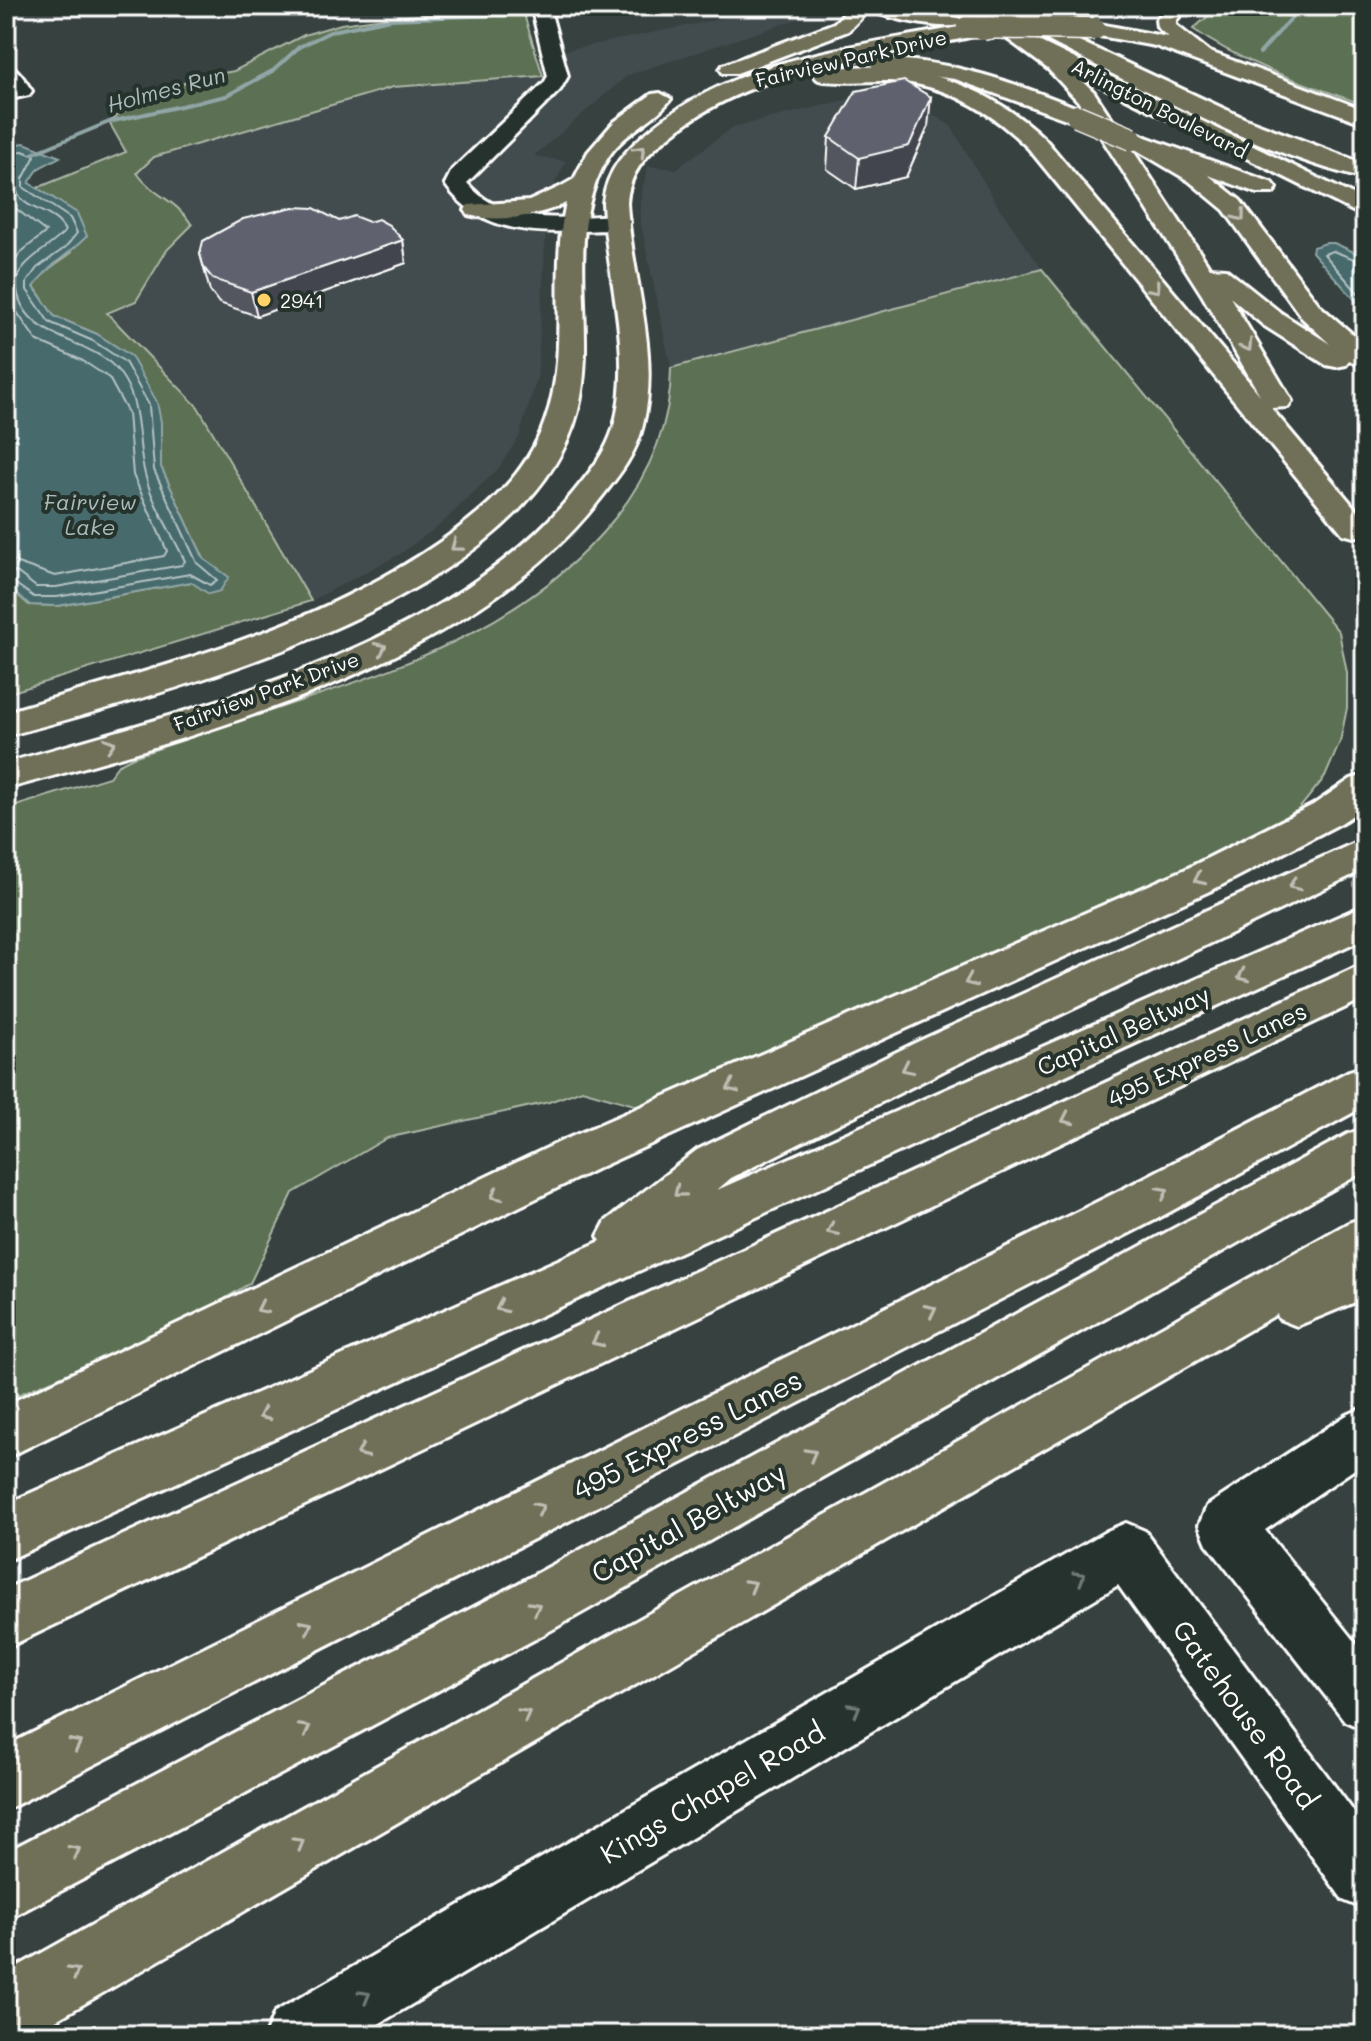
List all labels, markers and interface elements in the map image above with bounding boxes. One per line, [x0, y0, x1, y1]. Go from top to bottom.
street label: Fairview Park Drive [753, 23, 949, 93]
street label: Arlington Boulevard [1068, 52, 1252, 164]
water label: Holmes Run [104, 59, 228, 119]
one-way arrow [630, 146, 645, 160]
one-way arrow [1231, 207, 1245, 222]
one-way arrow [1145, 278, 1159, 293]
place label: 2941 [280, 287, 324, 313]
marker: 2941 [255, 291, 273, 309]
one-way arrow [1237, 337, 1252, 352]
water label: Fairview Lake [44, 487, 136, 541]
one-way arrow [450, 537, 465, 551]
one-way arrow [373, 642, 388, 658]
street label: Fairview Park Drive [170, 645, 362, 737]
one-way arrow [103, 737, 117, 753]
one-way arrow [1193, 869, 1207, 885]
one-way arrow [1288, 875, 1302, 891]
one-way arrow [1237, 966, 1251, 982]
one-way arrow [963, 971, 978, 987]
street label: Capital Beltway [1032, 978, 1214, 1082]
street label: 495 Express Lanes [1103, 994, 1311, 1114]
one-way arrow [901, 1058, 916, 1074]
one-way arrow [726, 1077, 740, 1093]
one-way arrow [1061, 1109, 1076, 1125]
one-way arrow [674, 1182, 689, 1196]
one-way arrow [490, 1185, 504, 1201]
one-way arrow [1154, 1186, 1169, 1201]
one-way arrow [826, 1220, 840, 1236]
one-way arrow [495, 1297, 509, 1313]
one-way arrow [256, 1299, 270, 1315]
one-way arrow [923, 1304, 938, 1319]
one-way arrow [590, 1331, 605, 1347]
street label: 495 Express Lanes [567, 1361, 807, 1507]
one-way arrow [258, 1405, 273, 1421]
one-way arrow [355, 1442, 370, 1458]
one-way arrow [802, 1448, 816, 1464]
street label: Capital Beltway [584, 1454, 792, 1590]
one-way arrow [531, 1503, 546, 1518]
one-way arrow [1071, 1571, 1085, 1587]
one-way arrow [742, 1579, 757, 1595]
one-way arrow [526, 1602, 541, 1617]
street label: Gatehouse Road [1165, 1612, 1327, 1816]
one-way arrow [299, 1620, 314, 1636]
one-way arrow [846, 1703, 861, 1719]
one-way arrow [516, 1708, 531, 1724]
street label: Kings Chapel Road [593, 1713, 831, 1871]
one-way arrow [296, 1724, 311, 1739]
one-way arrow [67, 1738, 82, 1753]
one-way arrow [291, 1837, 305, 1853]
one-way arrow [67, 1845, 81, 1860]
one-way arrow [65, 1966, 80, 1982]
one-way arrow [356, 1990, 371, 2006]

